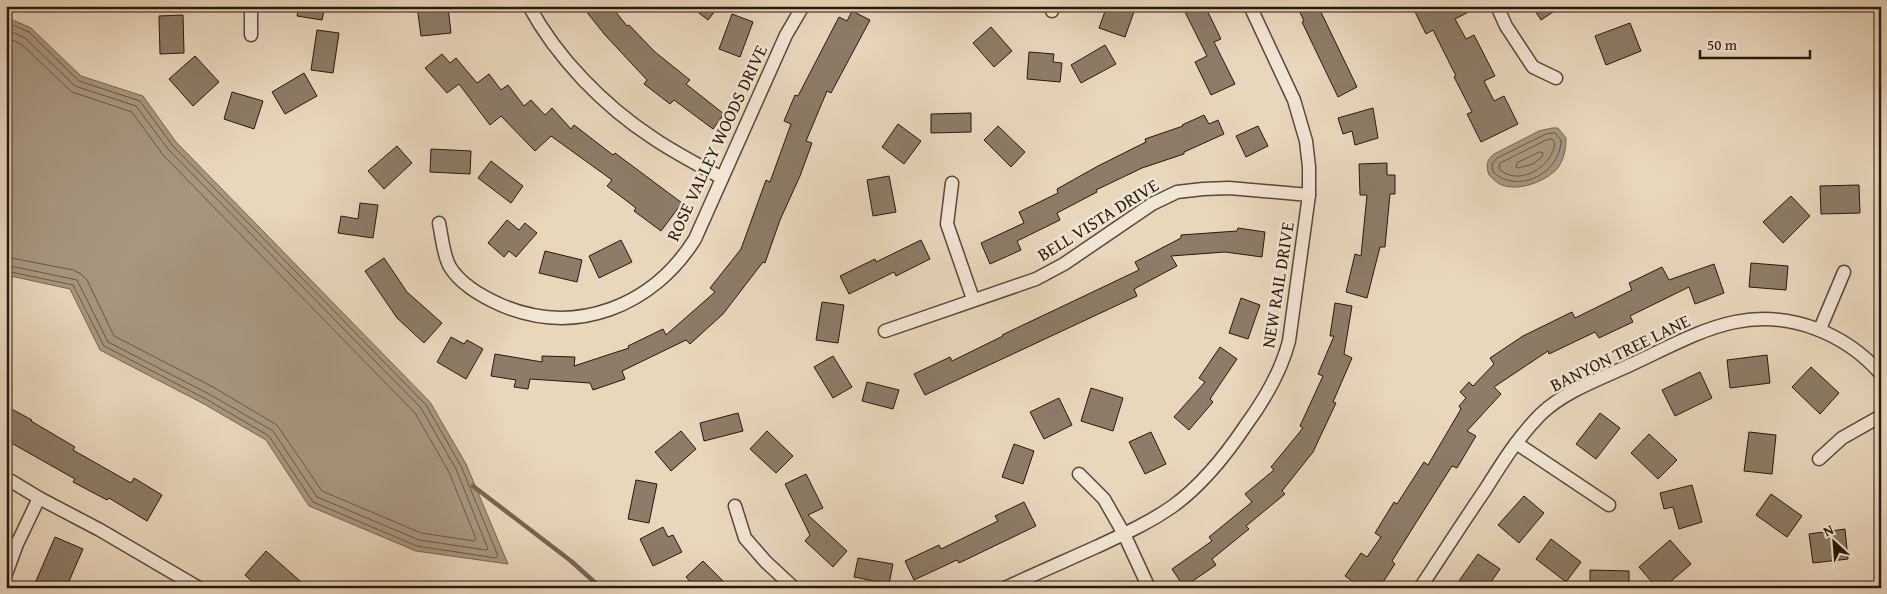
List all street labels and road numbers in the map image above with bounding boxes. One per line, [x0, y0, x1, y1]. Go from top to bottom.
street label: ROSE VALLEY WOODS DRIVE [659, 40, 774, 245]
street label: BELL VISTA DRIVE [1032, 171, 1164, 268]
street label: NEW RAIL DRIVE [1254, 220, 1301, 350]
street label: BANYON TREE LANE [1545, 307, 1694, 398]

